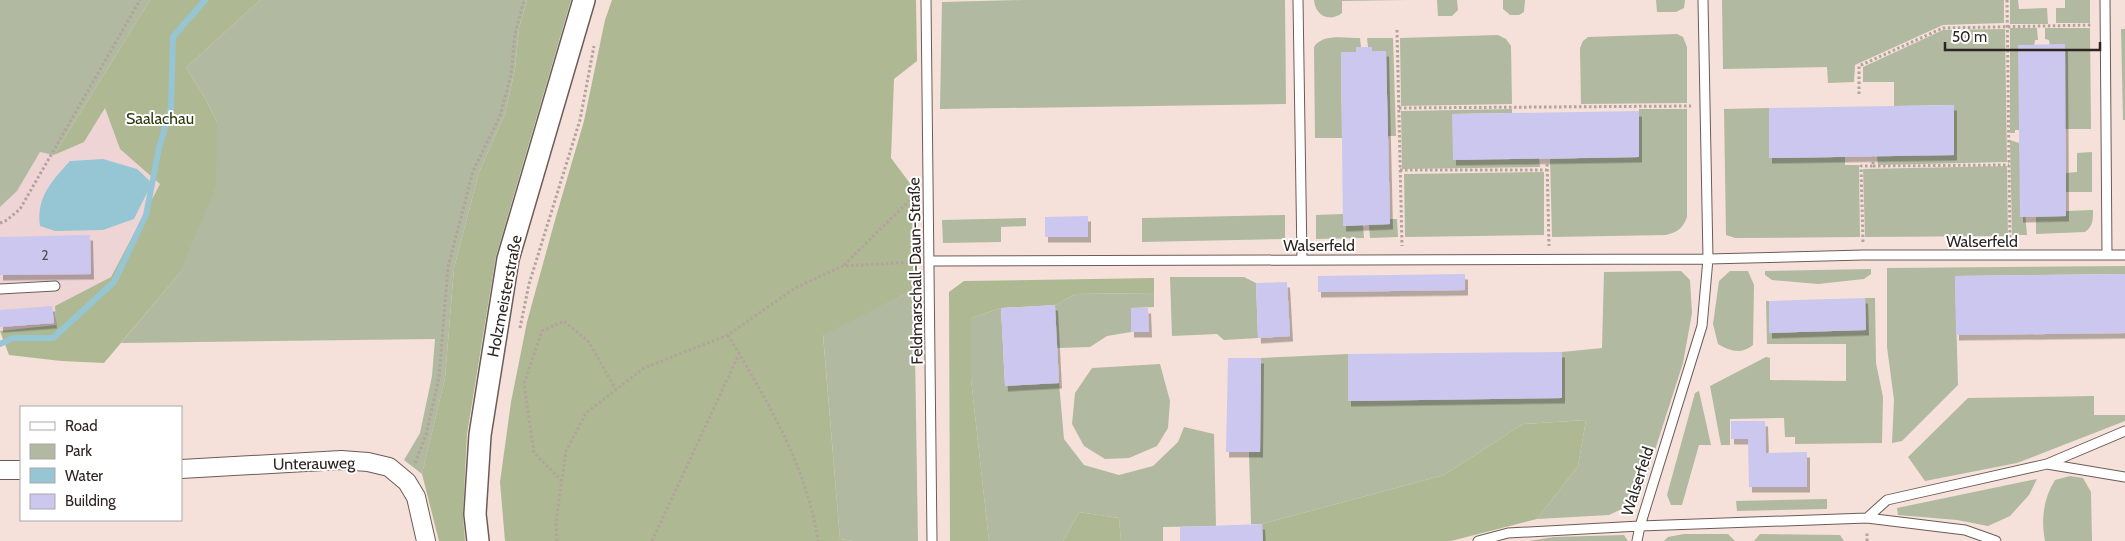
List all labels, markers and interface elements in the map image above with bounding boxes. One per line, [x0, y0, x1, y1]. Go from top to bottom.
scale bar [1945, 20, 2100, 52]
text: 50 m [1952, 28, 1987, 46]
park label: Saalachau [126, 109, 194, 128]
street label: Feldmarschall-Daun-Straße [904, 177, 927, 365]
street label: Walserfeld [1946, 232, 2018, 251]
street label: Holzmeisterstraße [483, 233, 526, 359]
street label: Walserfeld [1283, 236, 1355, 255]
house number: 2 [41, 246, 49, 264]
legend [20, 406, 182, 521]
text: Road [65, 417, 98, 435]
text: Park [65, 442, 92, 460]
street label: Walserfeld [1617, 444, 1658, 518]
street label: Unterauweg [273, 453, 356, 474]
text: Water [65, 467, 103, 485]
text: Building [65, 492, 116, 510]

